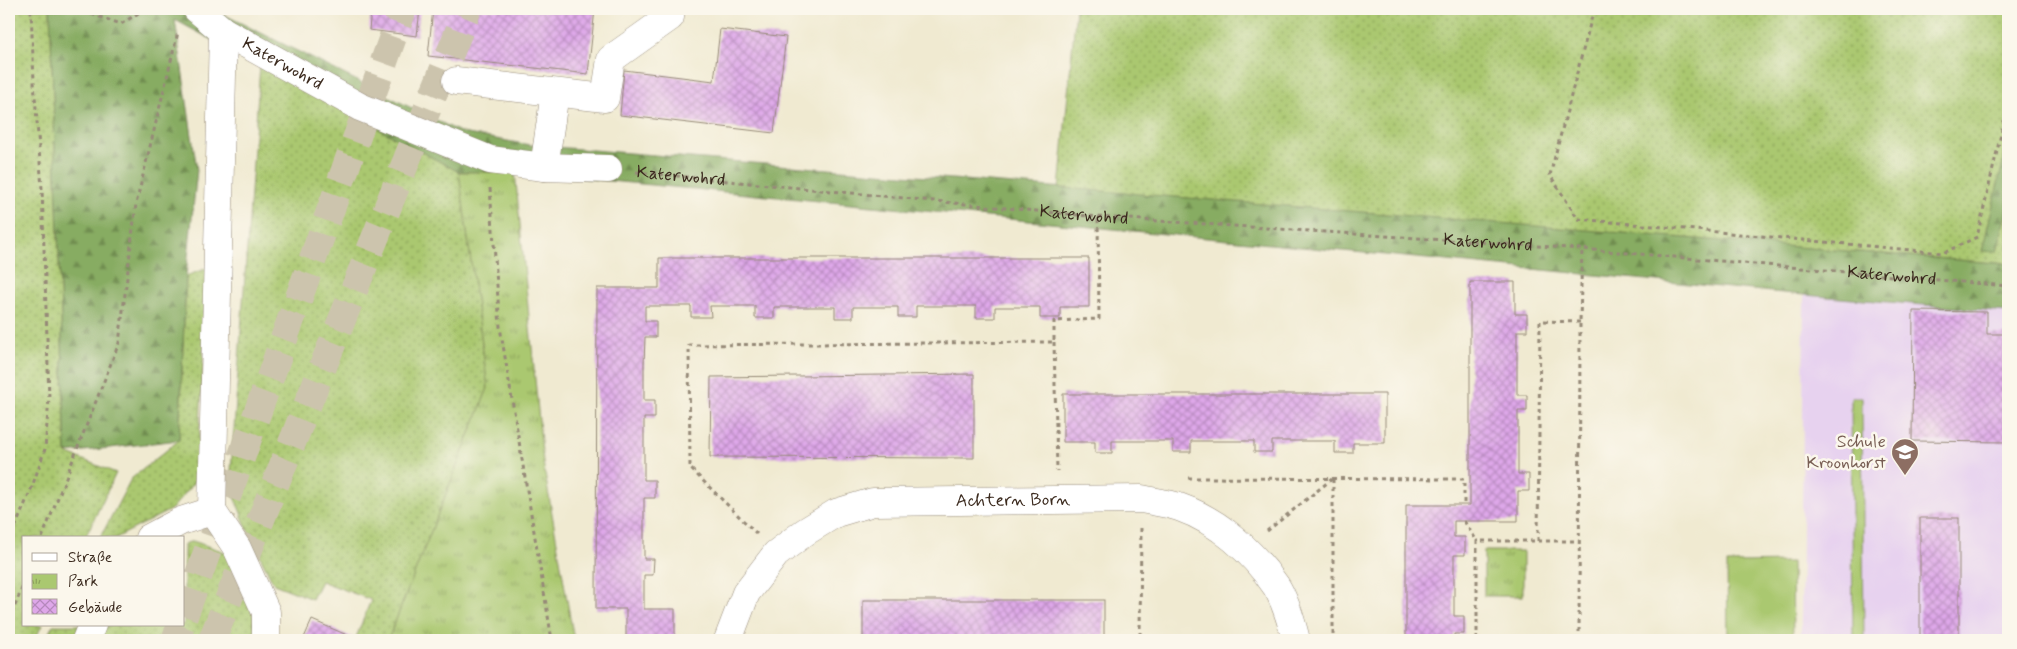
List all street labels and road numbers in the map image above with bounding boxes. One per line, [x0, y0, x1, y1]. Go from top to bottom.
street label: Katerwohrd [238, 32, 327, 96]
street label: Katerwohrd [635, 160, 726, 193]
street label: Katerwohrd [1038, 199, 1129, 231]
street label: Katerwohrd [1443, 228, 1533, 258]
street label: Katerwohrd [1846, 260, 1937, 292]
street label: Achtern Born [956, 488, 1071, 513]

